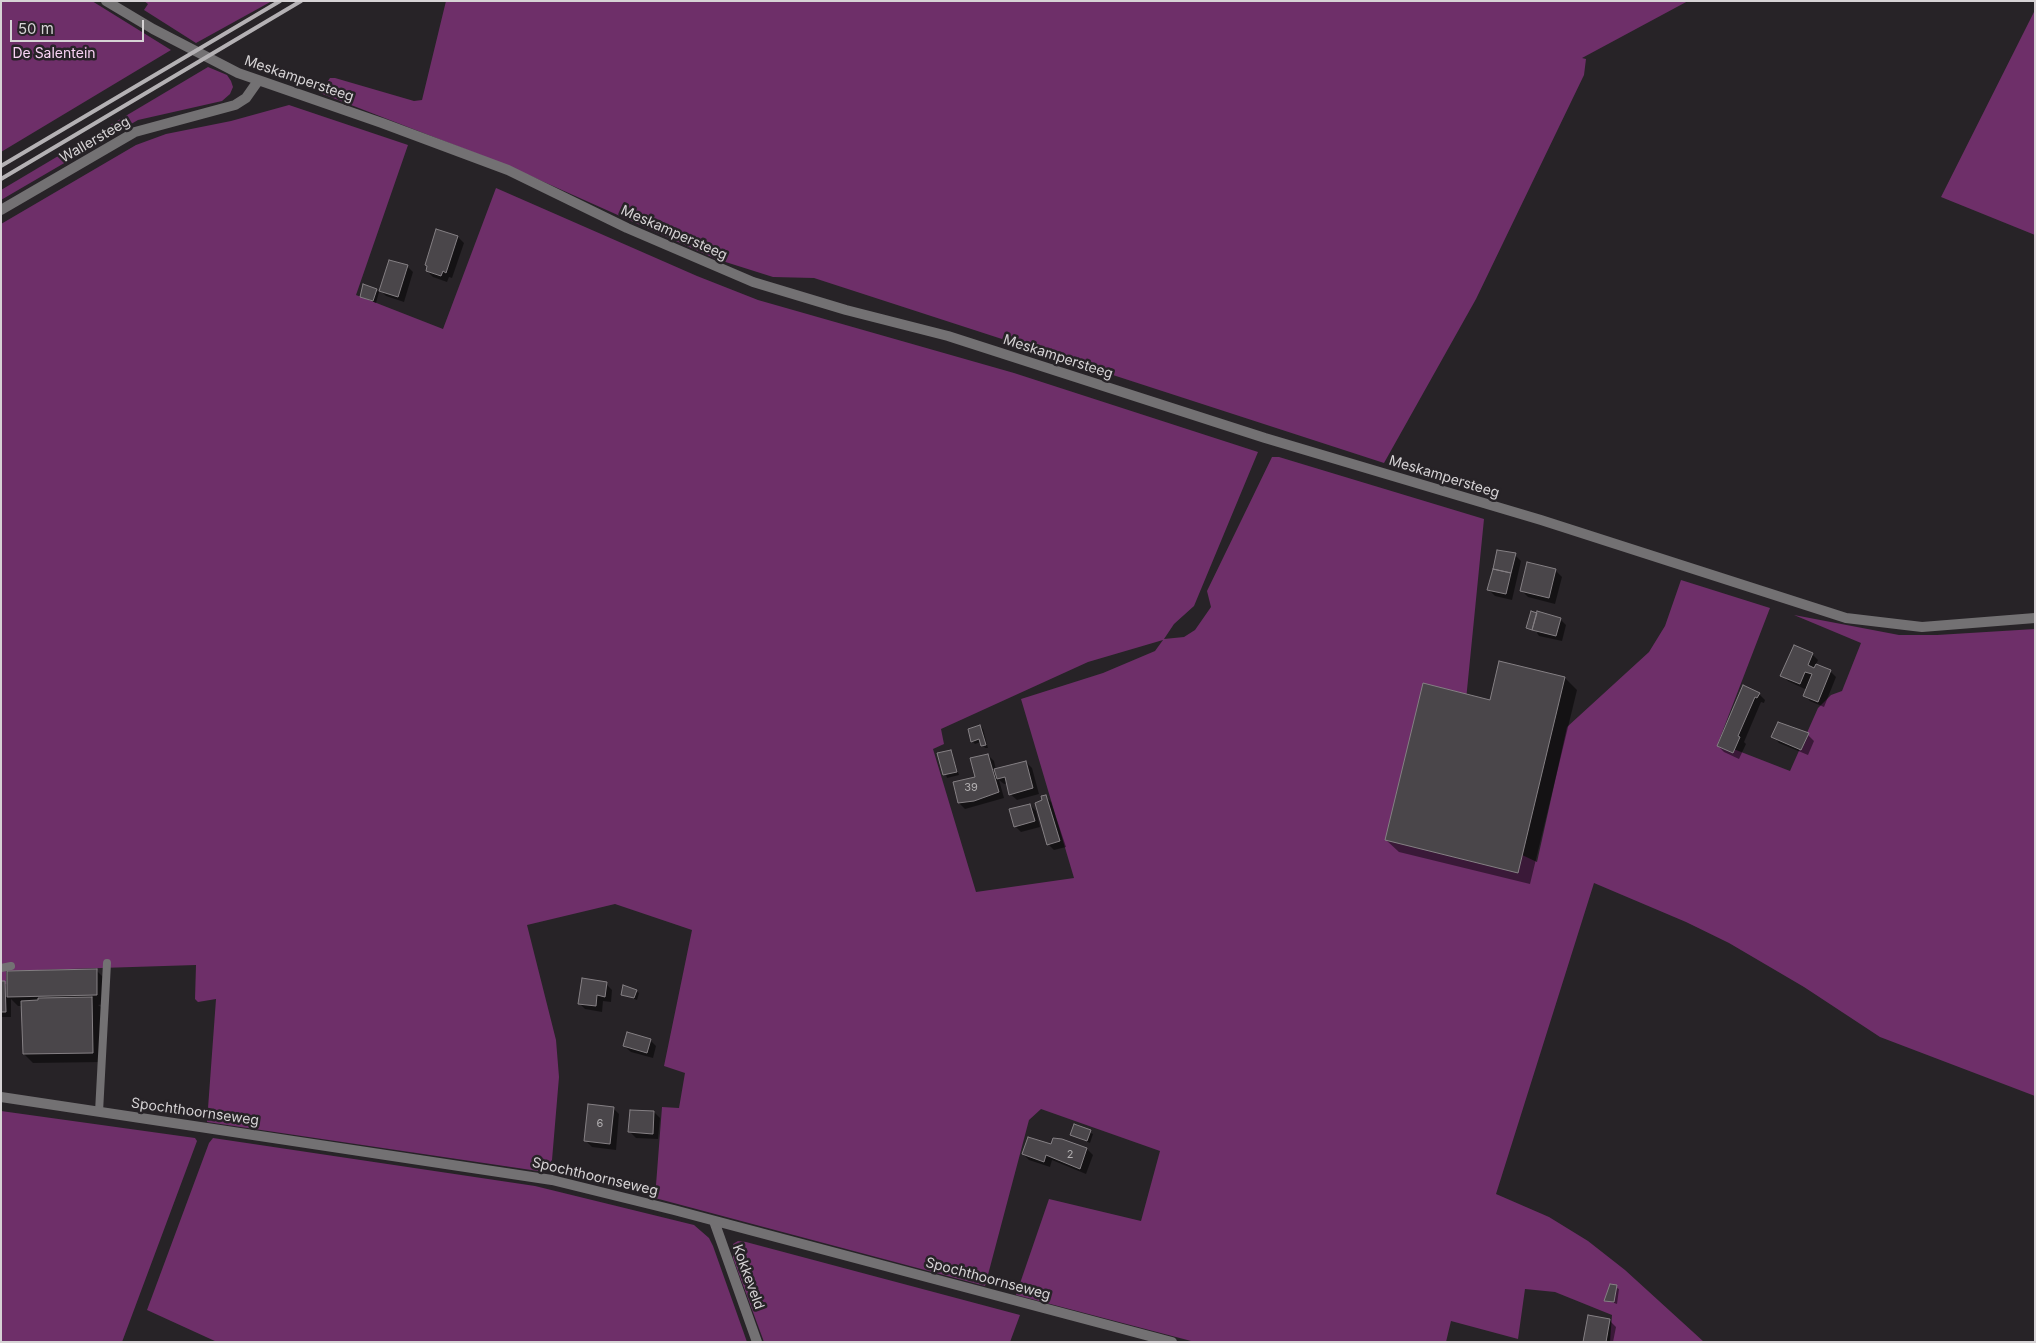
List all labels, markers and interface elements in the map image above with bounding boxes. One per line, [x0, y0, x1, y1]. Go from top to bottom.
scale bar [12, 10, 146, 42]
text: 50 m [18, 19, 54, 38]
park label: De Salentein [12, 46, 96, 62]
street label: Meskampersteeg [242, 52, 356, 106]
street label: Wallersteeg [57, 113, 133, 167]
street label: Meskampersteeg [618, 202, 730, 264]
street label: Meskampersteeg [1001, 331, 1115, 383]
street label: Meskampersteeg [1387, 452, 1501, 502]
house number: 39 [964, 781, 978, 795]
street label: Spochthoornseweg [130, 1095, 260, 1129]
house number: 6 [597, 1117, 603, 1131]
house number: 2 [1067, 1148, 1073, 1162]
street label: Spochthoornseweg [530, 1154, 660, 1200]
street label: Kokkeveld [728, 1242, 768, 1312]
street label: Spochthoornseweg [924, 1254, 1052, 1304]

